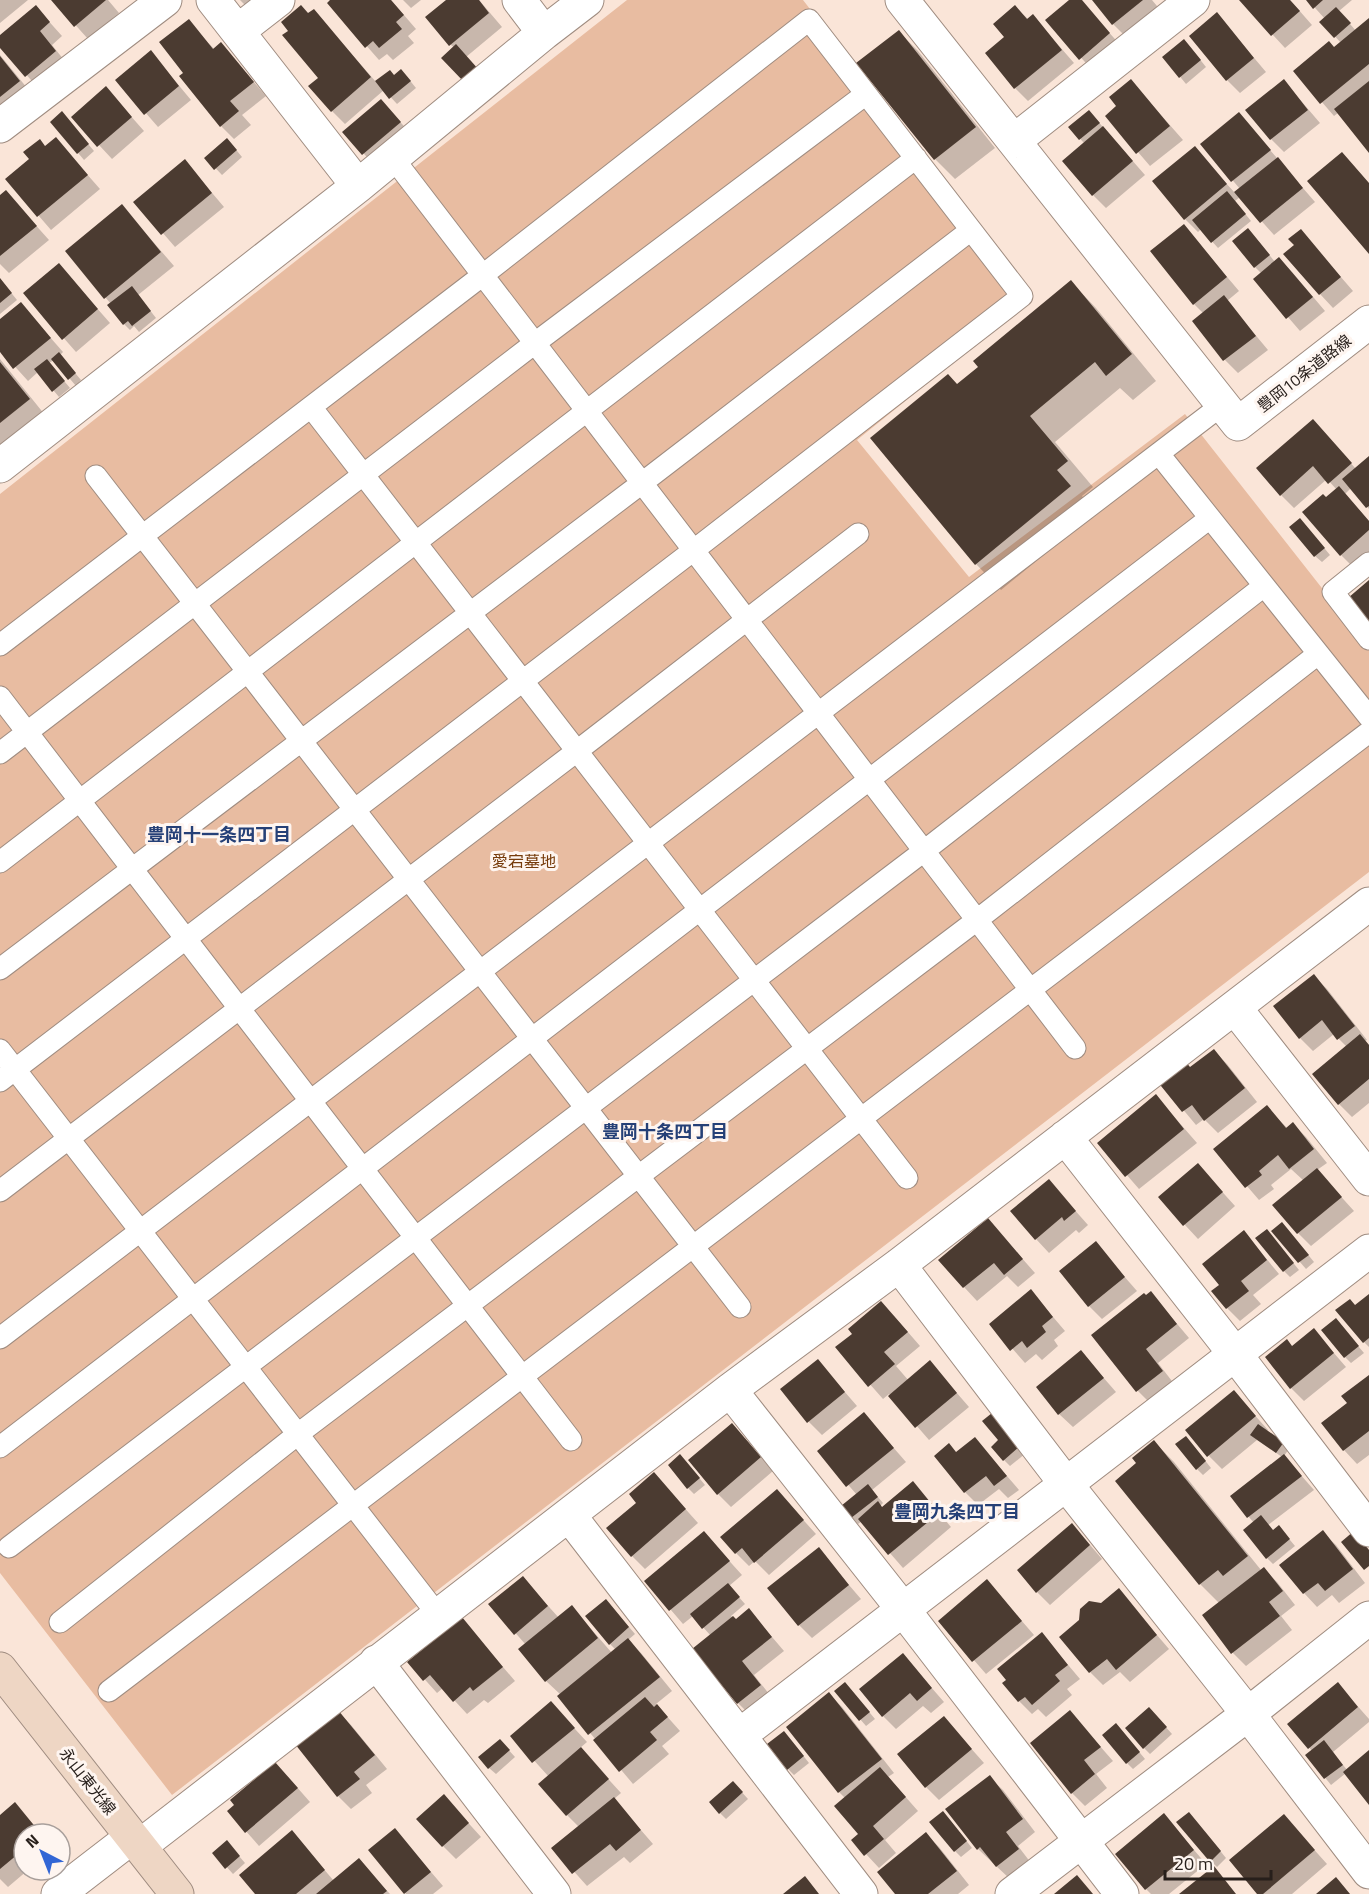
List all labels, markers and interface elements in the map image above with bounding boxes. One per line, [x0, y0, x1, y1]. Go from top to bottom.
street label: 豊岡10条道路線 [1252, 328, 1356, 418]
district label: 豊岡十一条四丁目 [147, 821, 291, 848]
park label: 愛宕墓地 [492, 849, 556, 873]
district label: 豊岡十条四丁目 [602, 1118, 728, 1145]
district label: 豊岡九条四丁目 [894, 1498, 1020, 1525]
street label: 永山東光線 [54, 1742, 122, 1820]
north arrow [12, 1822, 72, 1882]
text: N [20, 1828, 44, 1853]
scale bar [1165, 1843, 1272, 1881]
text: 20 m [1174, 1850, 1213, 1877]

